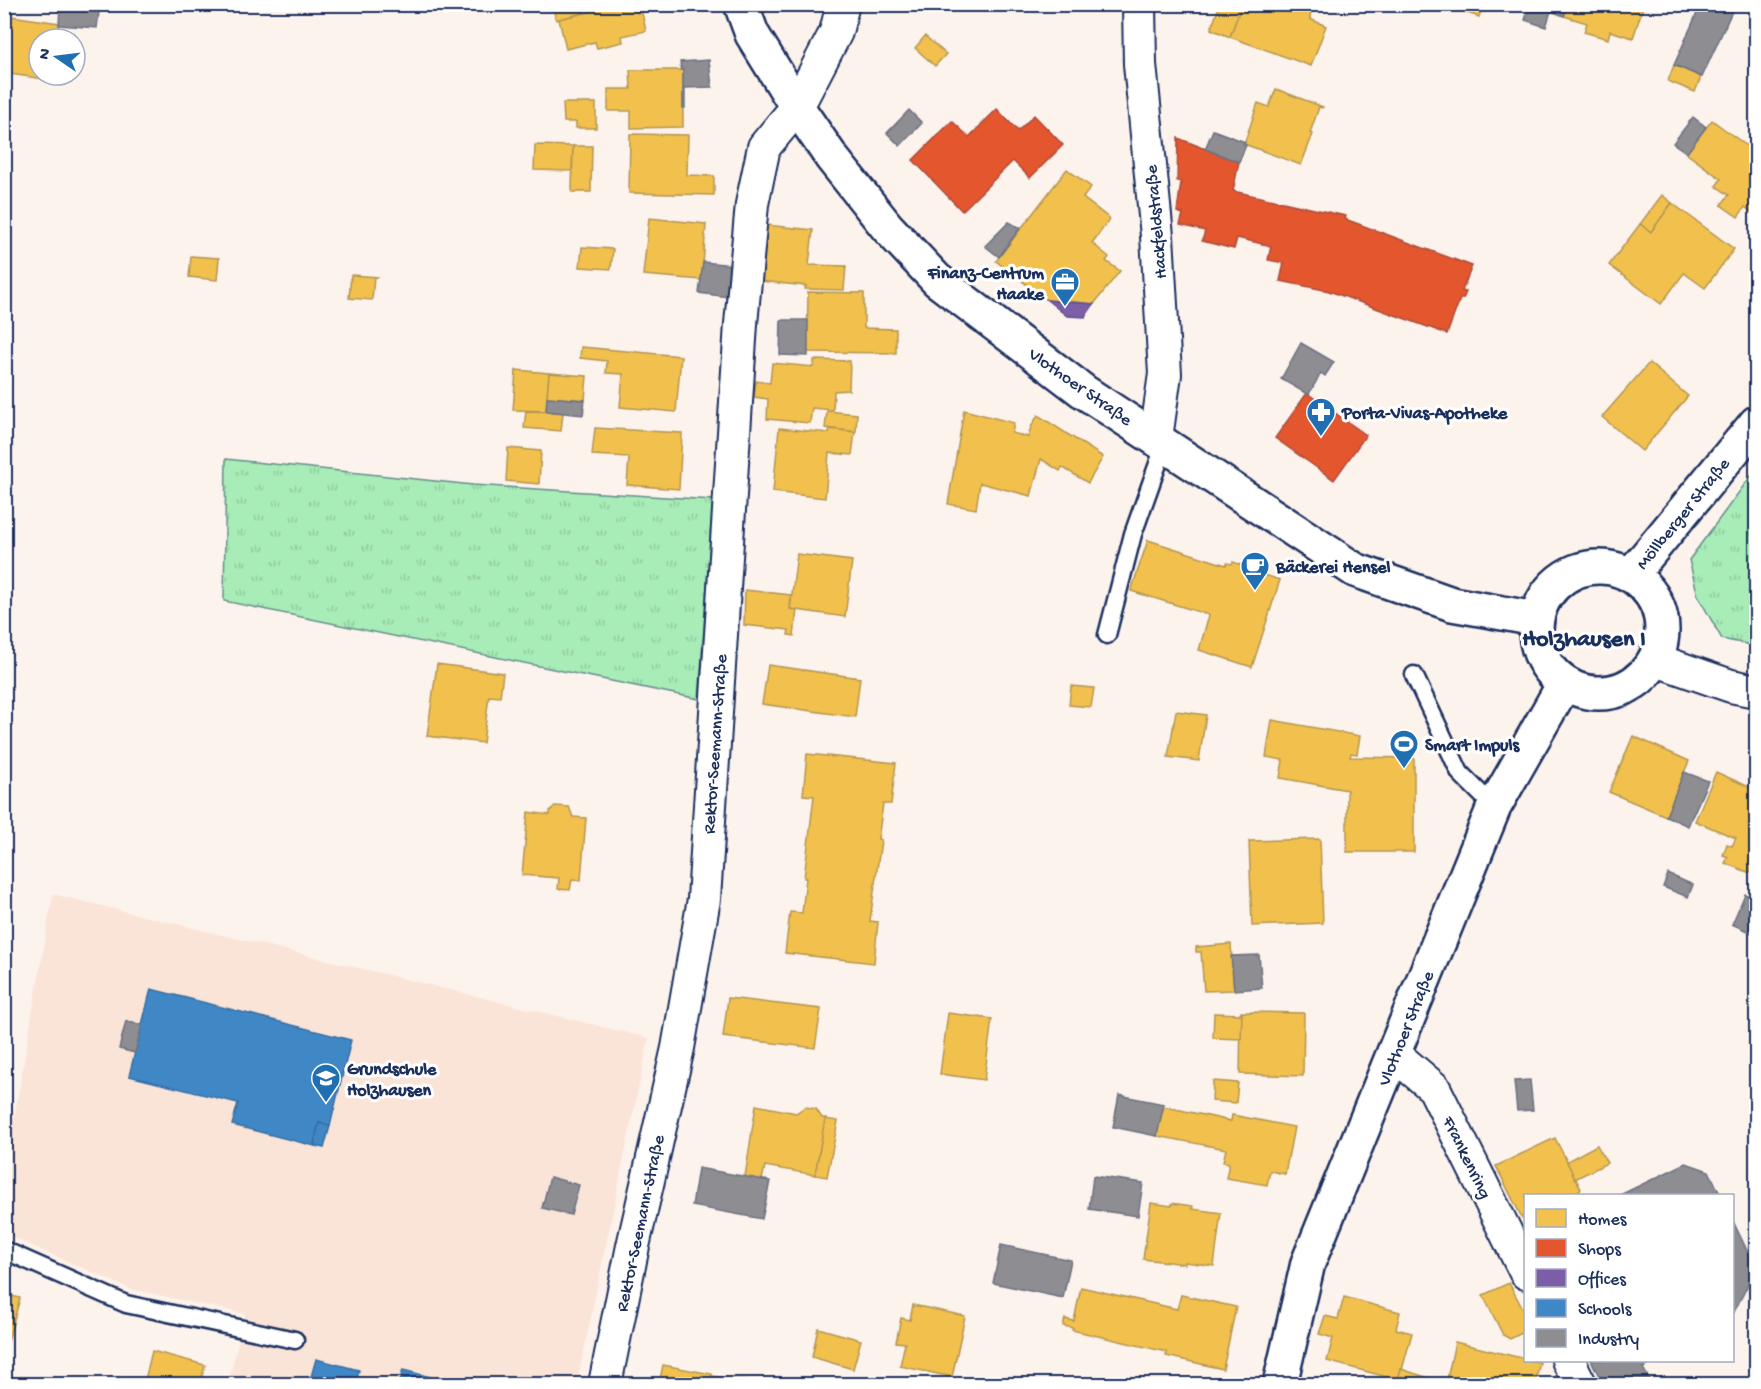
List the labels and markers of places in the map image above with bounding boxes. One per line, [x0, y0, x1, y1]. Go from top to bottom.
place label: Finanz-Centrum Haake [927, 264, 1045, 306]
office icon: Finanz-Centrum Haake [1049, 266, 1081, 308]
pharmacy icon: Porta-Vivas-Apotheke [1305, 396, 1337, 438]
place label: Porta-Vivas-Apotheke [1341, 404, 1508, 425]
cafe icon: Bäckerei Hensel [1239, 550, 1271, 592]
place label: Bäckerei Hensel [1275, 558, 1390, 579]
sports icon: Smart Impuls [1388, 728, 1420, 770]
place label: Smart Impuls [1425, 736, 1520, 757]
place label: Grundschule Holzhausen [347, 1060, 437, 1102]
school or university icon: Grundschule Holzhausen [310, 1062, 342, 1104]

